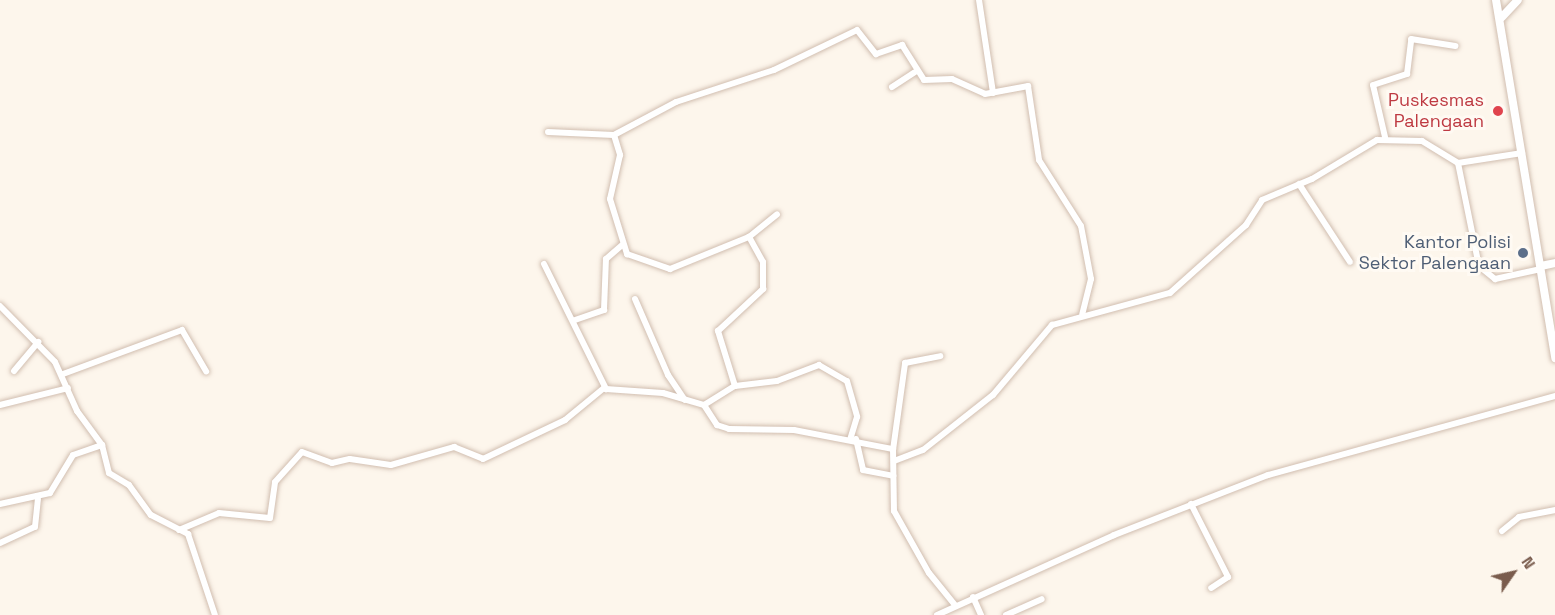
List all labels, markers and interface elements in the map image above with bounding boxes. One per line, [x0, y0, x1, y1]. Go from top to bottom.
place label: Puskesmas Palengaan [1388, 90, 1484, 132]
marker: Puskesmas Palengaan [1489, 102, 1507, 120]
place label: Kantor Polisi Sektor Palengaan [1359, 232, 1511, 274]
marker: Kantor Polisi Sektor Palengaan [1516, 246, 1530, 260]
north arrow [1483, 543, 1543, 603]
text: N [1517, 552, 1540, 573]

